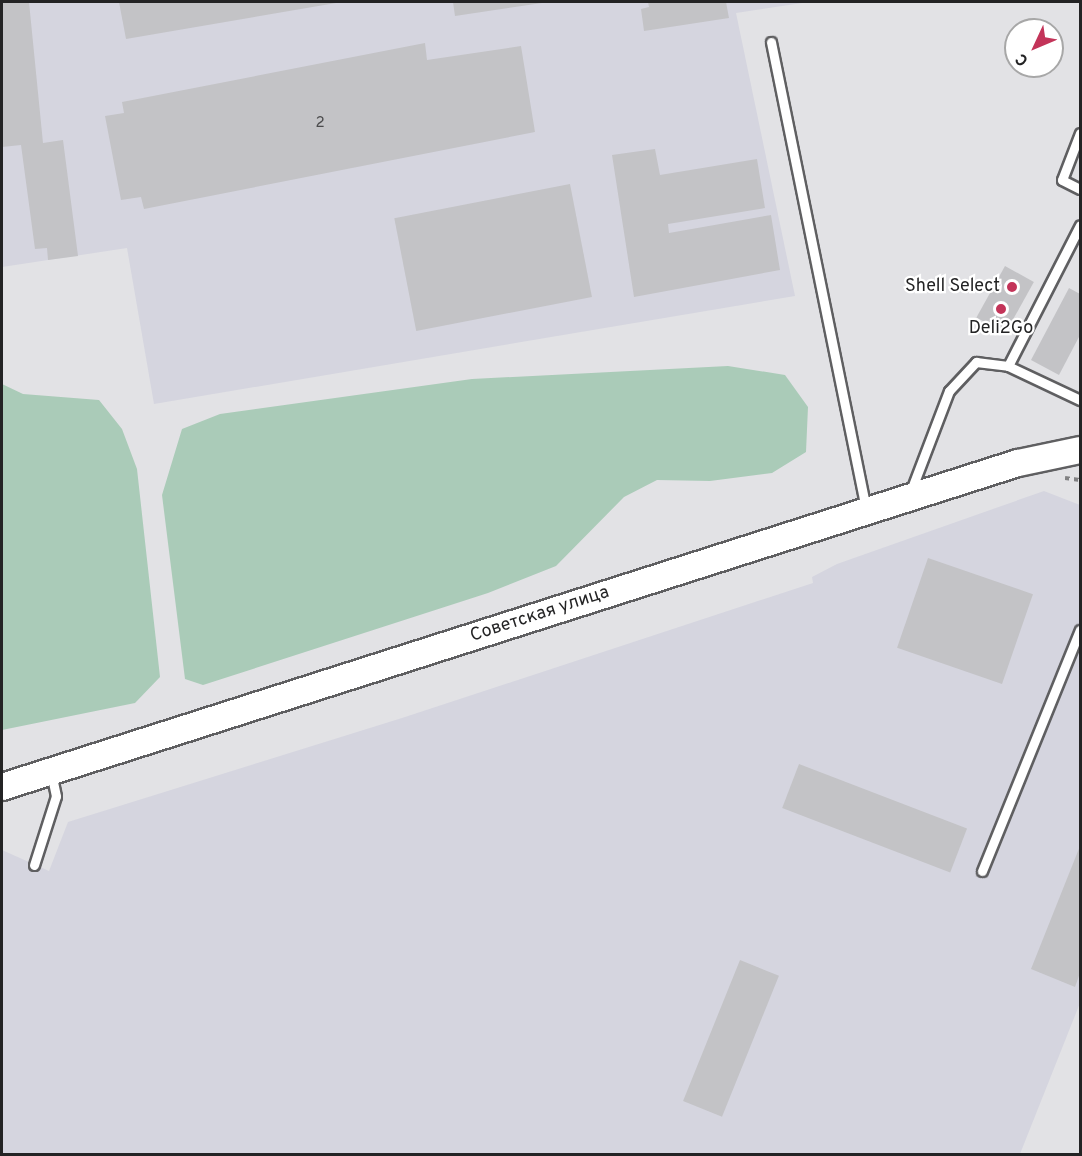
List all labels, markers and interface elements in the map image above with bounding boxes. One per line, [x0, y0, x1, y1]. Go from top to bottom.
north arrow [1004, 18, 1064, 78]
text: С [1012, 48, 1033, 70]
house number: 2 [315, 115, 325, 133]
place label: Shell Select [905, 276, 1000, 298]
marker: Shell Select [1005, 280, 1019, 294]
marker: Deli2Go [994, 302, 1008, 316]
place label: Deli2Go [969, 318, 1033, 340]
street label: Советская улица [468, 582, 612, 648]

